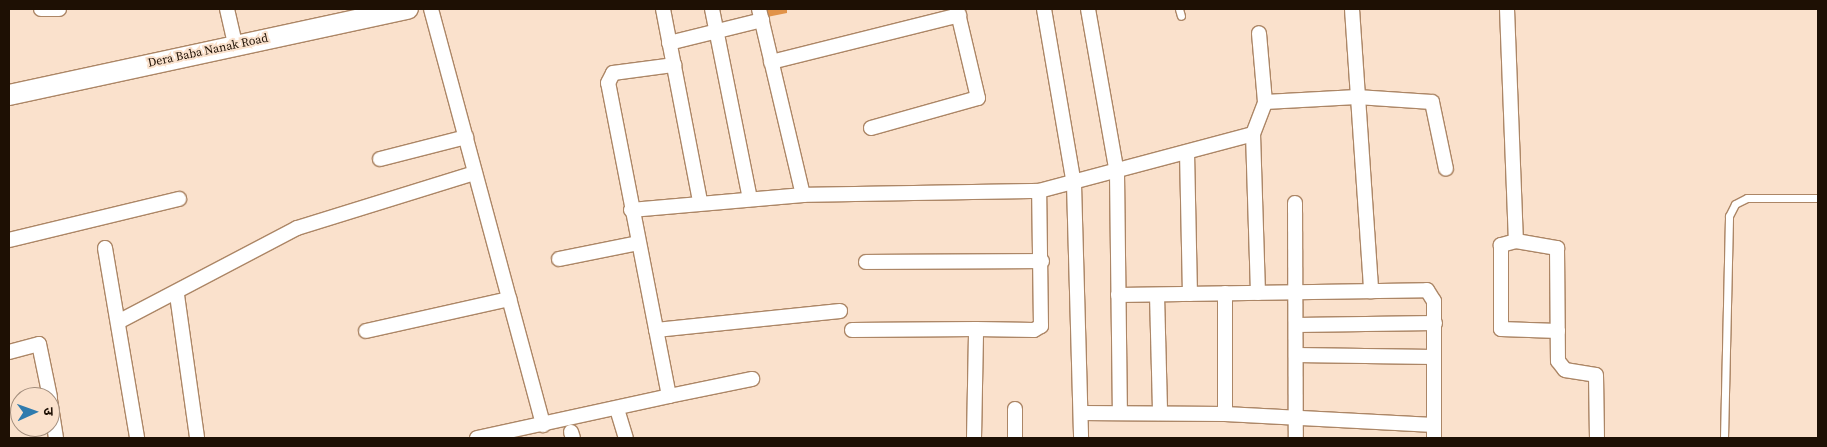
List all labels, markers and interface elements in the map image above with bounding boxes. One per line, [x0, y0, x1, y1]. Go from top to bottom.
street label: Dera Baba Nanak Road [147, 31, 269, 71]
north arrow [10, 387, 60, 437]
text: उ [39, 407, 59, 416]

